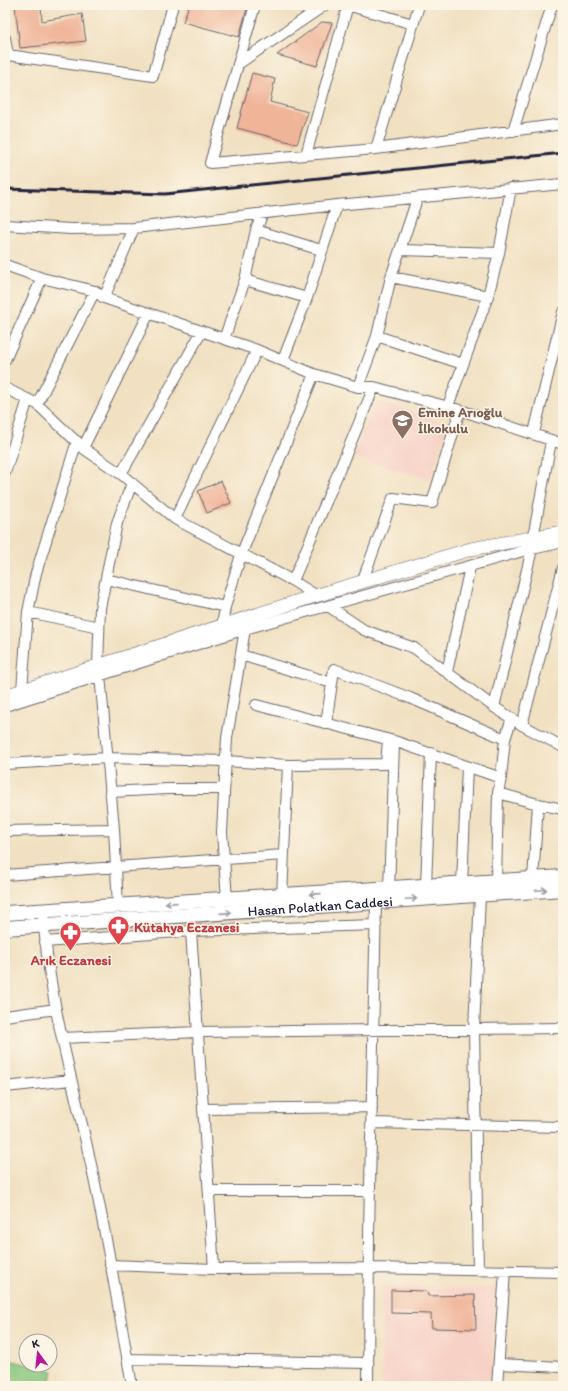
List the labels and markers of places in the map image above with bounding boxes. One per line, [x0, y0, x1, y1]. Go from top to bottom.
place label: Emine Arıoğlu İlkokulu [418, 404, 503, 437]
school or university icon: Emine Arıoğlu İlkokulu [389, 407, 415, 440]
pharmacy icon: Kütahya Eczanesi [105, 914, 131, 947]
pharmacy icon: Arık Eczanesi [58, 919, 84, 952]
place label: Kütahya Eczanesi [134, 919, 239, 936]
place label: Arık Eczanesi [30, 952, 111, 969]

